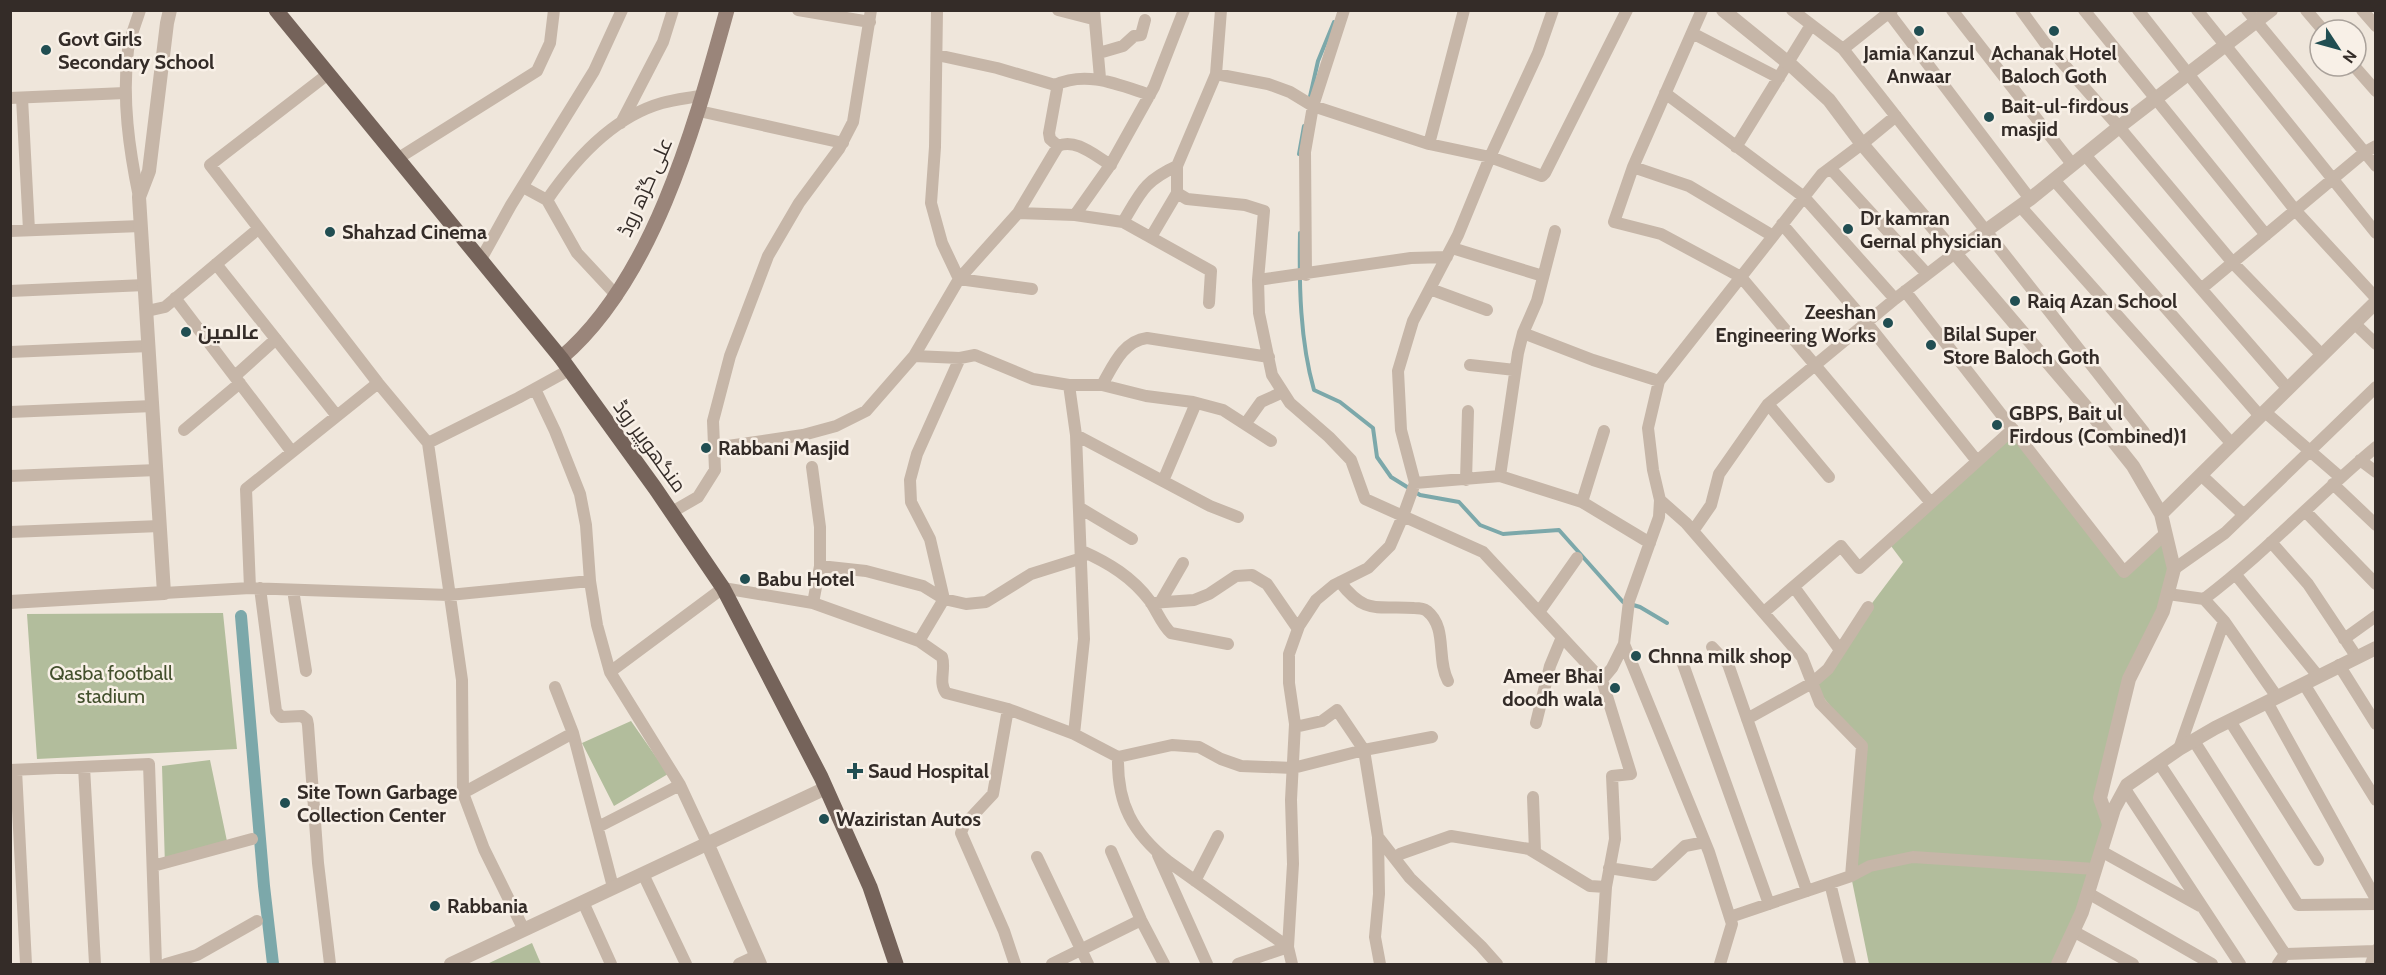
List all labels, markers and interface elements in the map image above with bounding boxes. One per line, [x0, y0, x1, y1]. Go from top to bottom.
north arrow [2308, 18, 2368, 78]
marker: Jamia Kanzul Anwaar [1912, 24, 1926, 38]
marker: Achanak Hotel Baloch Goth [2047, 24, 2061, 38]
place label: Govt Girls Secondary School [58, 27, 214, 74]
place label: Jamia Kanzul Anwaar [1862, 41, 1975, 88]
place label: Achanak Hotel Baloch Goth [1991, 41, 2117, 88]
marker: Govt Girls Secondary School [39, 43, 53, 57]
text: N [2339, 46, 2361, 67]
place label: Bait-ul-firdous masjid [2001, 94, 2129, 141]
marker: Bait-ul-firdous masjid [1982, 110, 1996, 124]
street label: علی گڑھ روڈ [613, 134, 678, 241]
place label: Dr kamran Gernal physician [1860, 206, 2002, 253]
place label: Shahzad Cinema [342, 220, 487, 244]
marker: Dr kamran Gernal physician [1841, 222, 1855, 236]
marker: Shahzad Cinema [323, 225, 337, 239]
place label: Raiq Azan School [2027, 289, 2177, 313]
marker: Raiq Azan School [2008, 294, 2022, 308]
place label: Zeeshan Engineering Works [1715, 300, 1876, 347]
marker: Zeeshan Engineering Works [1881, 316, 1895, 330]
place label: عالمین [198, 320, 260, 344]
place label: Bilal Super Store Baloch Goth [1943, 322, 2100, 369]
marker: عالمین [179, 325, 193, 339]
marker: Bilal Super Store Baloch Goth [1924, 338, 1938, 352]
street label: منگھوپیر روڈ [608, 395, 692, 497]
place label: GBPS, Bait ul Firdous (Combined)1 [2009, 401, 2187, 448]
marker: GBPS, Bait ul Firdous (Combined)1 [1990, 418, 2004, 432]
place label: Rabbani Masjid [718, 436, 850, 460]
marker: Rabbani Masjid [699, 441, 713, 455]
place label: Babu Hotel [757, 567, 854, 591]
marker: Babu Hotel [738, 572, 752, 586]
place label: Chnna milk shop [1648, 644, 1792, 668]
marker: Chnna milk shop [1629, 649, 1643, 663]
park label: Qasba football stadium [49, 661, 173, 708]
place label: Ameer Bhai doodh wala [1502, 664, 1603, 711]
marker: Ameer Bhai doodh wala [1608, 681, 1622, 695]
place label: Saud Hospital [868, 759, 989, 783]
marker: Saud Hospital [846, 762, 864, 780]
place label: Site Town Garbage Collection Center [297, 780, 457, 827]
marker: Site Town Garbage Collection Center [278, 796, 292, 810]
place label: Waziristan Autos [836, 807, 981, 831]
marker: Waziristan Autos [817, 812, 831, 826]
place label: Rabbania [447, 894, 528, 918]
marker: Rabbania [428, 899, 442, 913]

